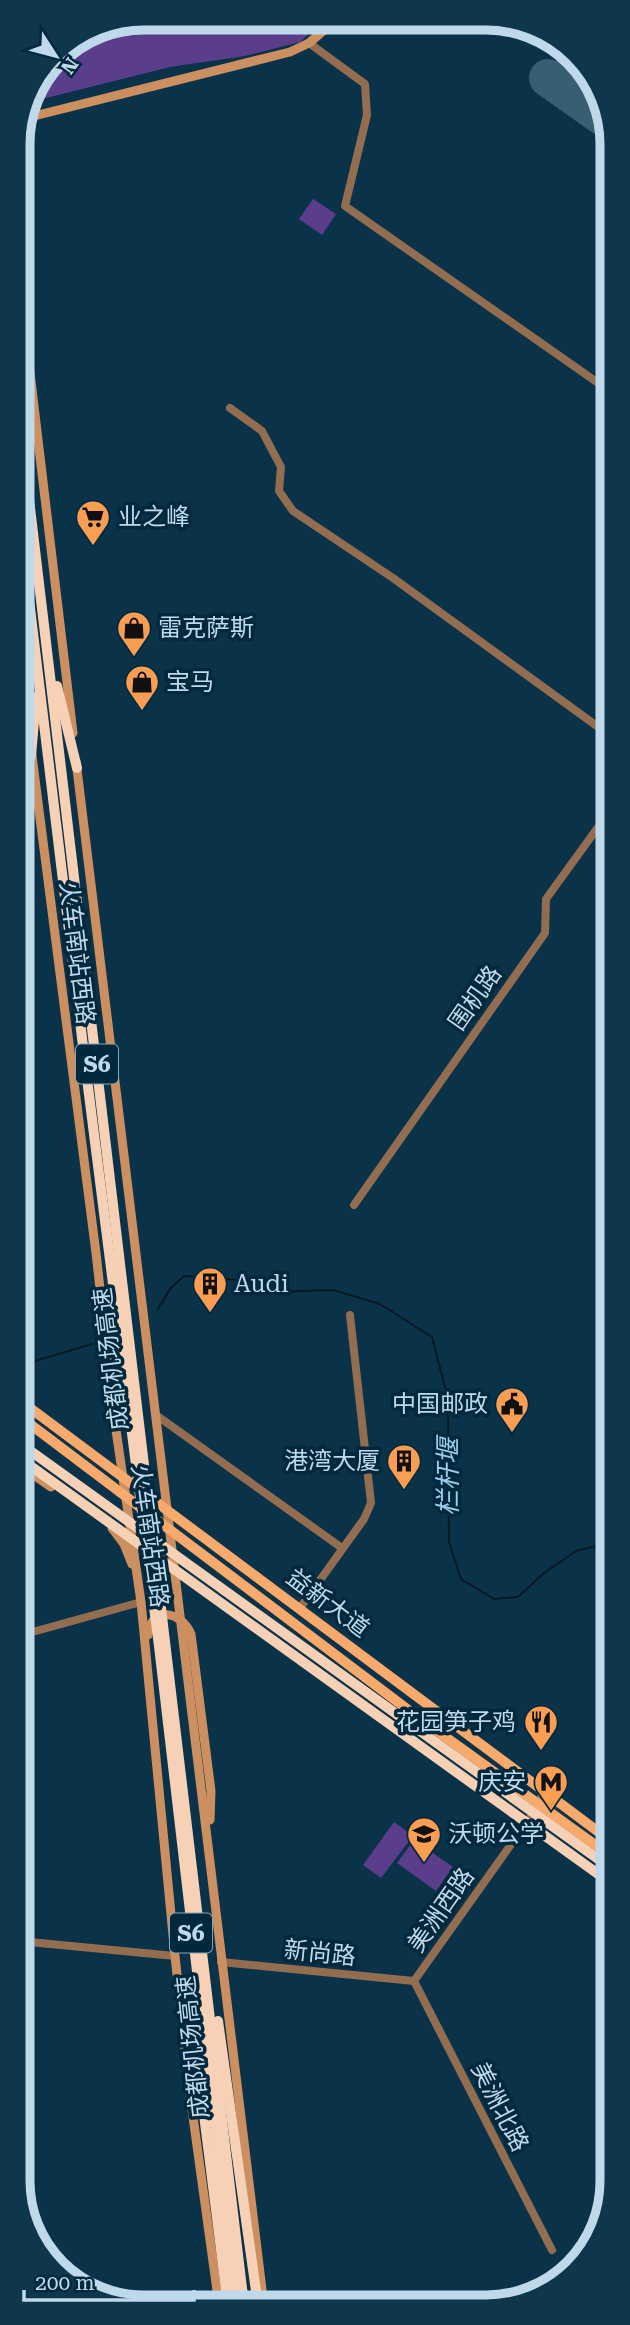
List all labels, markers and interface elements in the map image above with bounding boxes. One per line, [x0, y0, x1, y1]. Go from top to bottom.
north arrow [21, 21, 91, 91]
text: N [56, 53, 83, 79]
supermarket icon: 业之峰 [74, 498, 112, 547]
place label: 业之峰 [118, 503, 190, 531]
shop icon: 雷克萨斯 [115, 609, 153, 658]
place label: 雷克萨斯 [158, 614, 254, 642]
shop icon: 宝马 [123, 663, 161, 712]
place label: 宝马 [166, 668, 214, 696]
street label: 火车南站西路 [54, 880, 100, 1026]
street label: 围机路 [443, 960, 507, 1036]
road number: S6 [76, 1044, 118, 1084]
building icon: Audi [191, 1265, 229, 1314]
place label: Audi [234, 1270, 289, 1298]
street label: 成都机场高速 [88, 1286, 134, 1432]
public building icon: 中国邮政 [493, 1385, 531, 1434]
place label: 中国邮政 [392, 1390, 488, 1418]
water label: 栏杆堰 [433, 1434, 463, 1516]
building icon: 港湾大厦 [385, 1442, 423, 1491]
place label: 港湾大厦 [284, 1447, 380, 1475]
street label: 火车南站西路 [126, 1463, 174, 1609]
street label: 益新大道 [281, 1563, 375, 1643]
restaurant icon: 花园笋子鸡 [522, 1703, 560, 1752]
place label: 花园笋子鸡 [396, 1708, 516, 1736]
metro station icon: 庆安 [532, 1763, 570, 1812]
place label: 庆安 [478, 1768, 526, 1796]
school or university icon: 沃顿公学 [405, 1815, 443, 1864]
place label: 沃顿公学 [448, 1820, 544, 1848]
street label: 美洲西路 [402, 1863, 480, 1957]
road number: S6 [170, 1914, 212, 1952]
street label: 新尚路 [283, 1935, 357, 1971]
street label: 成都机场高速 [172, 1974, 214, 2120]
street label: 美洲北路 [466, 2058, 534, 2156]
scale bar [24, 2258, 194, 2302]
text: 200 m [35, 2271, 95, 2295]

